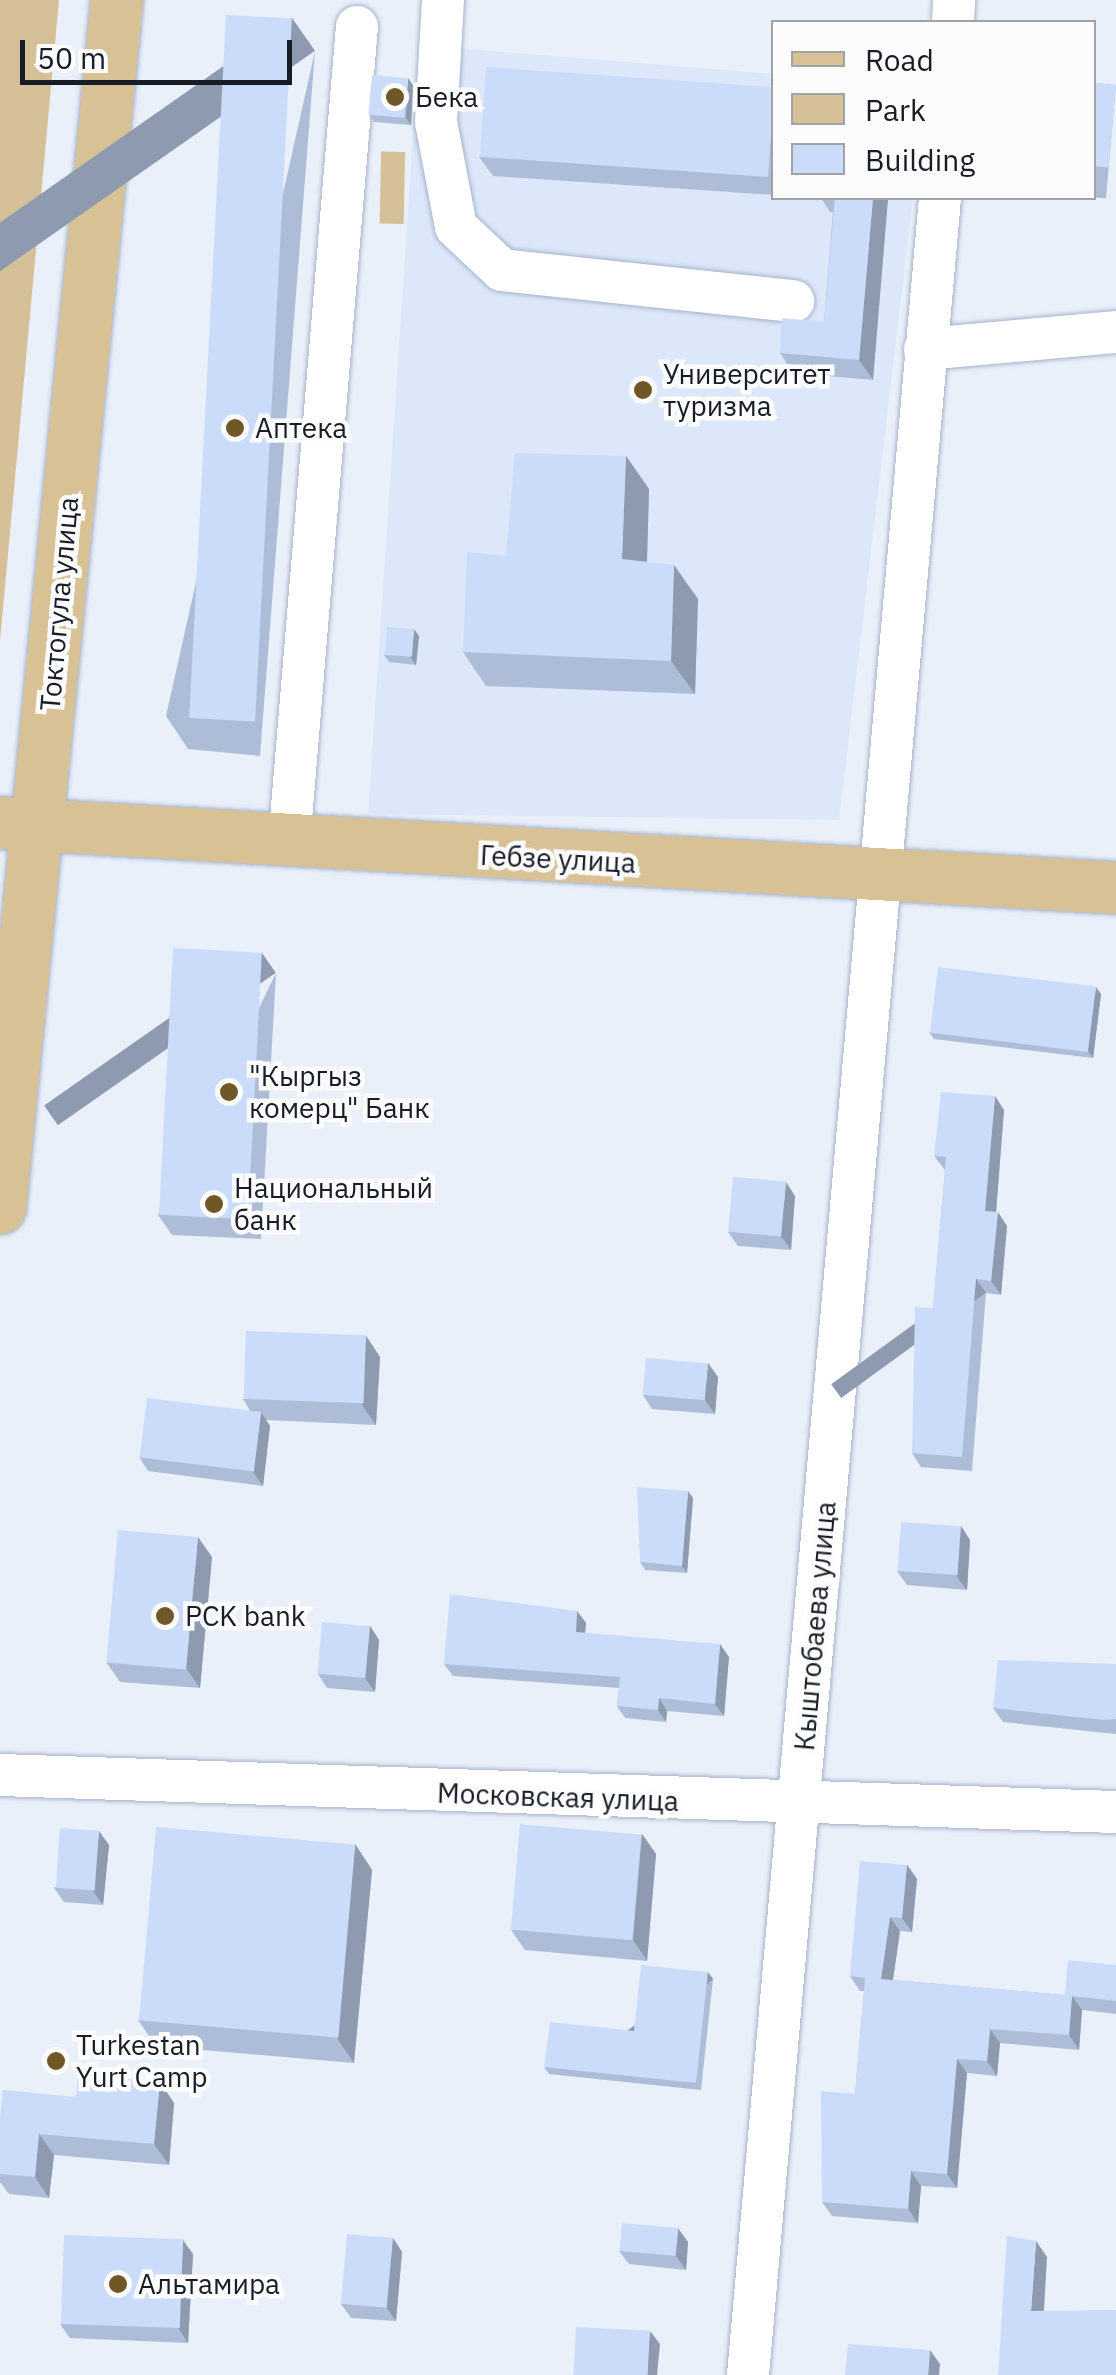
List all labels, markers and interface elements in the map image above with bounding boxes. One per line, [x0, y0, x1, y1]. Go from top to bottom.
scale bar [25, 20, 298, 82]
legend [771, 20, 1096, 200]
text: 50 m [37, 38, 106, 77]
text: Road [865, 40, 934, 79]
place label: Бека [415, 80, 478, 114]
marker: Бека [384, 86, 406, 108]
text: Park [865, 90, 926, 129]
text: Building [865, 140, 975, 179]
place label: Университет туризма [663, 357, 830, 423]
marker: Университет туризма [632, 379, 654, 401]
place label: Аптека [255, 411, 347, 445]
marker: Аптека [224, 417, 246, 439]
street label: Токтогула улица [33, 496, 85, 712]
street label: Гебзе улица [479, 838, 637, 880]
place label: "Кыргыз комерц" Банк [249, 1059, 430, 1125]
marker: "Кыргыз комерц" Банк [218, 1081, 240, 1103]
place label: Национальный банк [234, 1171, 433, 1237]
marker: Национальный банк [203, 1193, 225, 1215]
street label: Кыштобаева улица [787, 1500, 843, 1752]
place label: PCK bank [185, 1599, 306, 1633]
marker: PCK bank [154, 1605, 176, 1627]
street label: Московская улица [436, 1776, 680, 1818]
place label: Turkestan Yurt Camp [76, 2028, 208, 2094]
marker: Turkestan Yurt Camp [45, 2050, 67, 2072]
place label: Альтамира [138, 2267, 280, 2301]
marker: Альтамира [107, 2273, 129, 2295]

